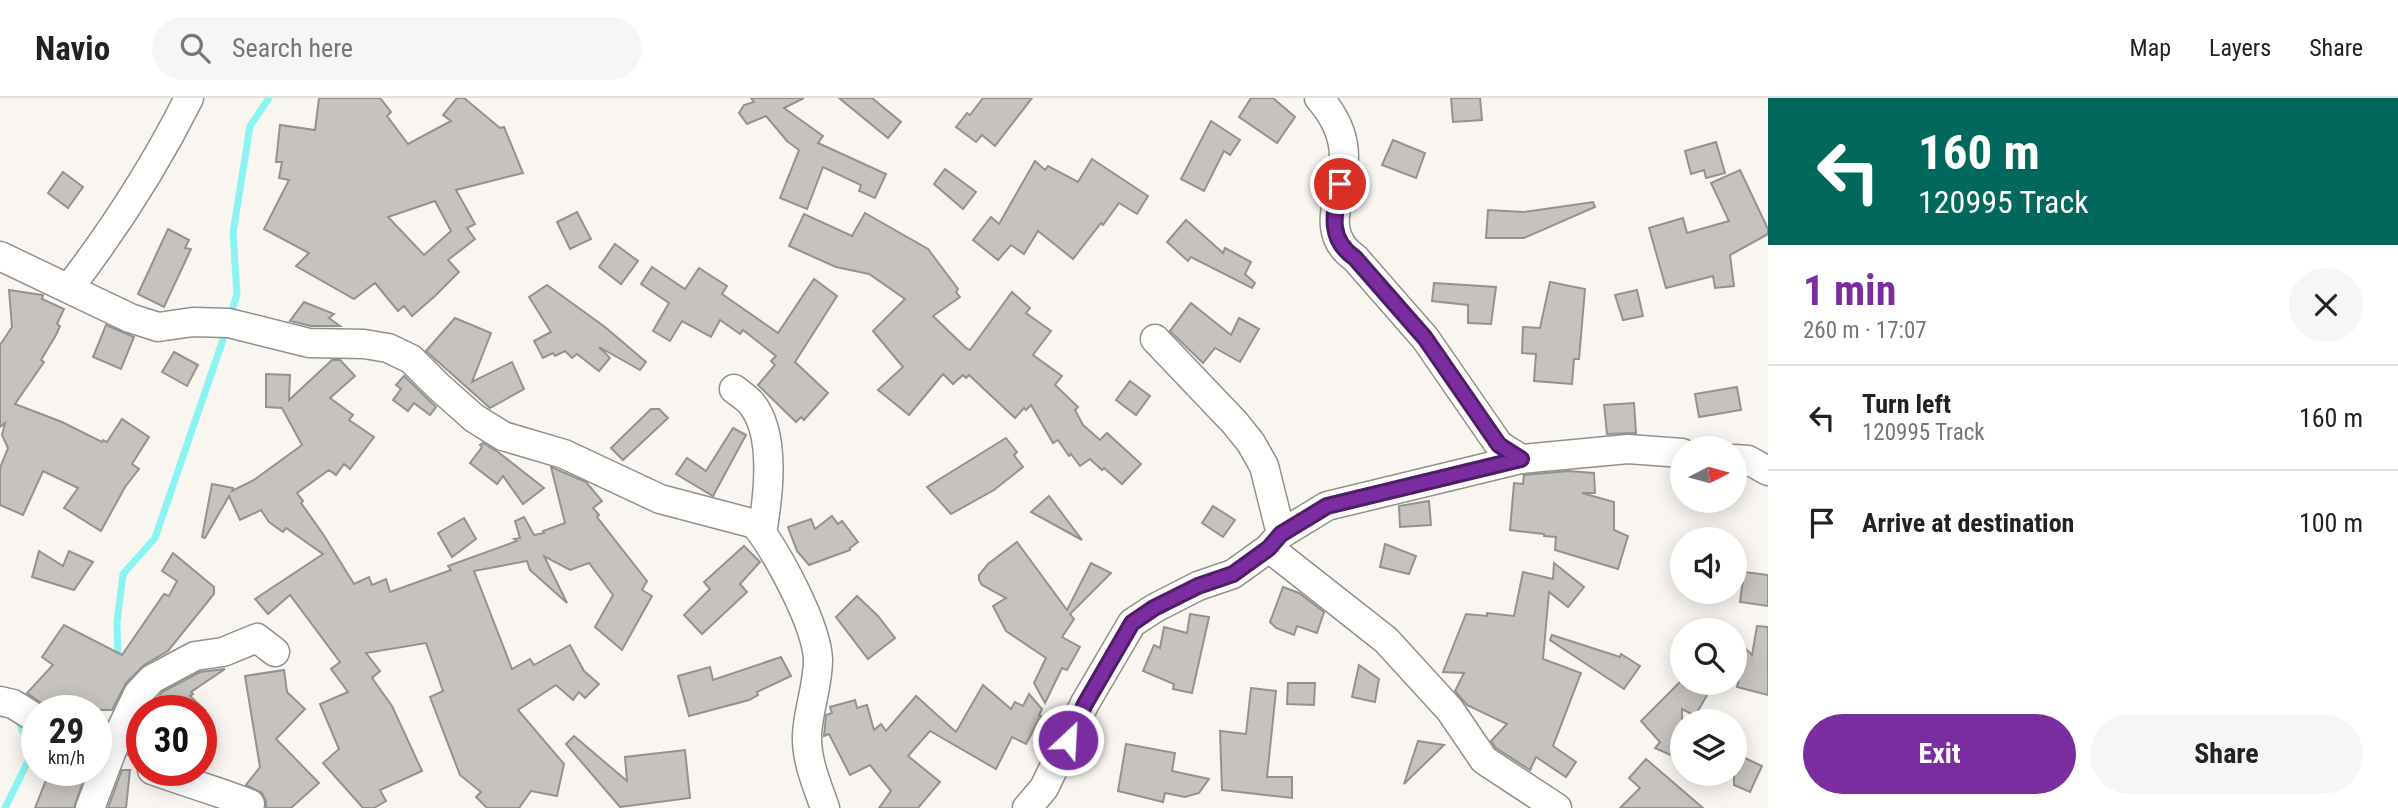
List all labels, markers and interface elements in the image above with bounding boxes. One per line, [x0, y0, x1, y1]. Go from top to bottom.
search box [152, 17, 642, 80]
text: Navio [35, 29, 110, 68]
icon: search [176, 29, 214, 67]
text: Search here [232, 33, 353, 63]
text: Map [2130, 34, 2171, 62]
text: Layers [2209, 34, 2271, 62]
text: Share [2309, 34, 2363, 62]
text: 160 m [1918, 124, 2040, 181]
icon: left [1803, 126, 1894, 217]
pin [1310, 154, 1370, 214]
icon: arrive [1321, 165, 1359, 203]
text: 120995 Track [1918, 183, 2089, 221]
text: 1 min [1803, 266, 1896, 315]
button: close [2289, 268, 2363, 342]
text: 260 m · 17:07 [1803, 317, 1927, 344]
text: Turn left [1862, 389, 1951, 419]
icon: left [1803, 399, 1841, 437]
text: 160 m [2299, 403, 2363, 433]
text: 120995 Track [1862, 419, 1985, 446]
north arrow [1670, 436, 1746, 513]
map controls [1670, 436, 1747, 786]
icon: arrive [1803, 504, 1841, 542]
text: Arrive at destination [1862, 508, 2074, 538]
text: 100 m [2299, 508, 2363, 538]
button: sound [1670, 527, 1747, 604]
button: search [1670, 618, 1747, 695]
speed limit sign: 30 [126, 695, 217, 786]
position arrow [1031, 703, 1105, 777]
button: layers [1670, 709, 1747, 786]
text: 29 [49, 711, 84, 752]
button: Exit [1803, 714, 2076, 794]
button: Share [2090, 714, 2363, 794]
text: km/h [48, 747, 85, 768]

